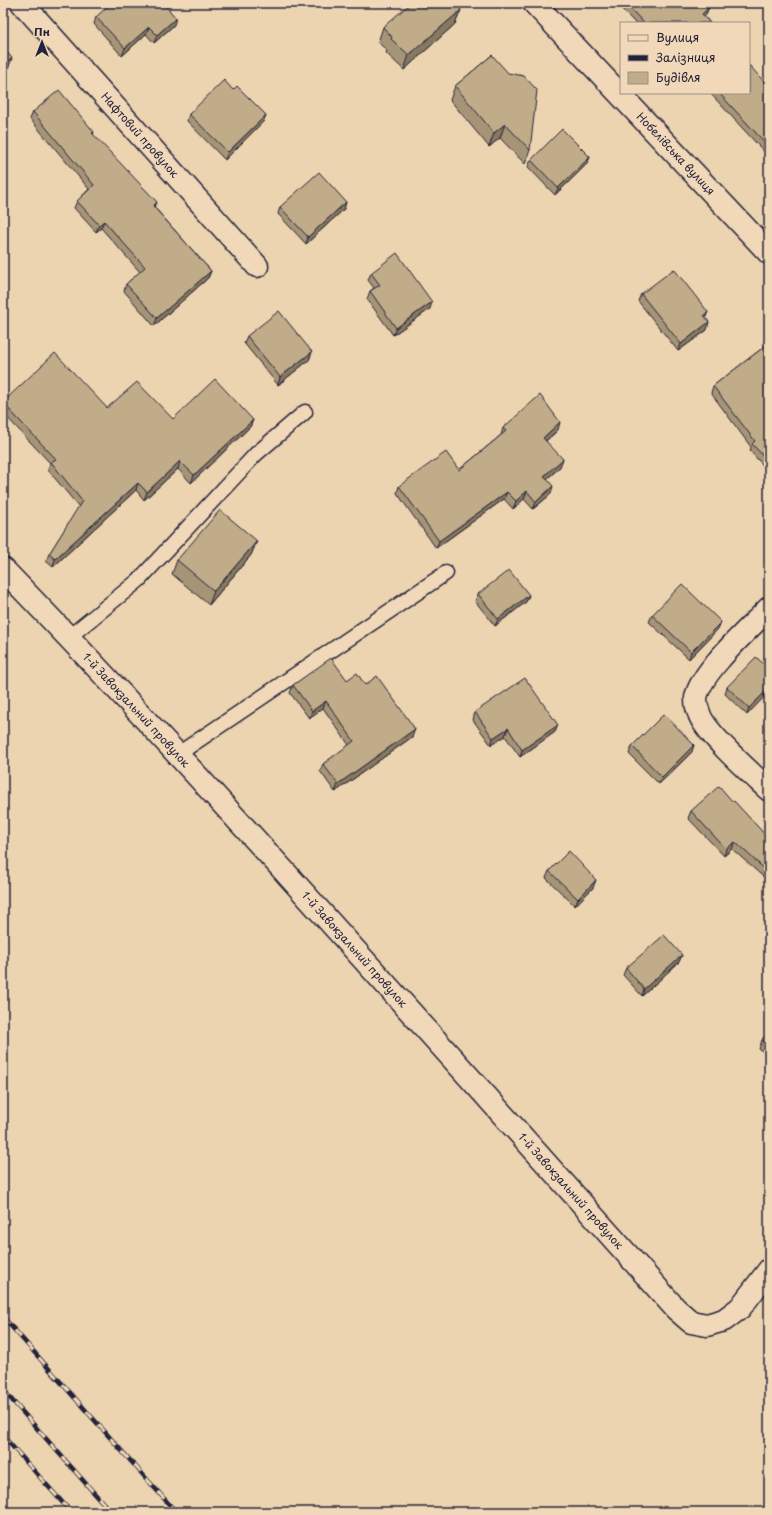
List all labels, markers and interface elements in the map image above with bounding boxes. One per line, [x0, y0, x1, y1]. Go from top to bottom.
north arrow [22, 22, 62, 62]
legend [620, 22, 750, 94]
text: Пн [34, 23, 50, 40]
text: Вулиця [656, 28, 699, 46]
text: Залізниця [655, 48, 715, 66]
text: Будівля [656, 68, 701, 86]
street label: Нафтовий провулок [98, 88, 183, 181]
street label: Нобелівська вулиця [633, 108, 719, 199]
street label: 1-й Завокзальний провулок [79, 649, 194, 771]
street label: 1-й Завокзальний провулок [298, 887, 412, 1011]
street label: 1-й Завокзальний провулок [514, 1129, 628, 1253]

